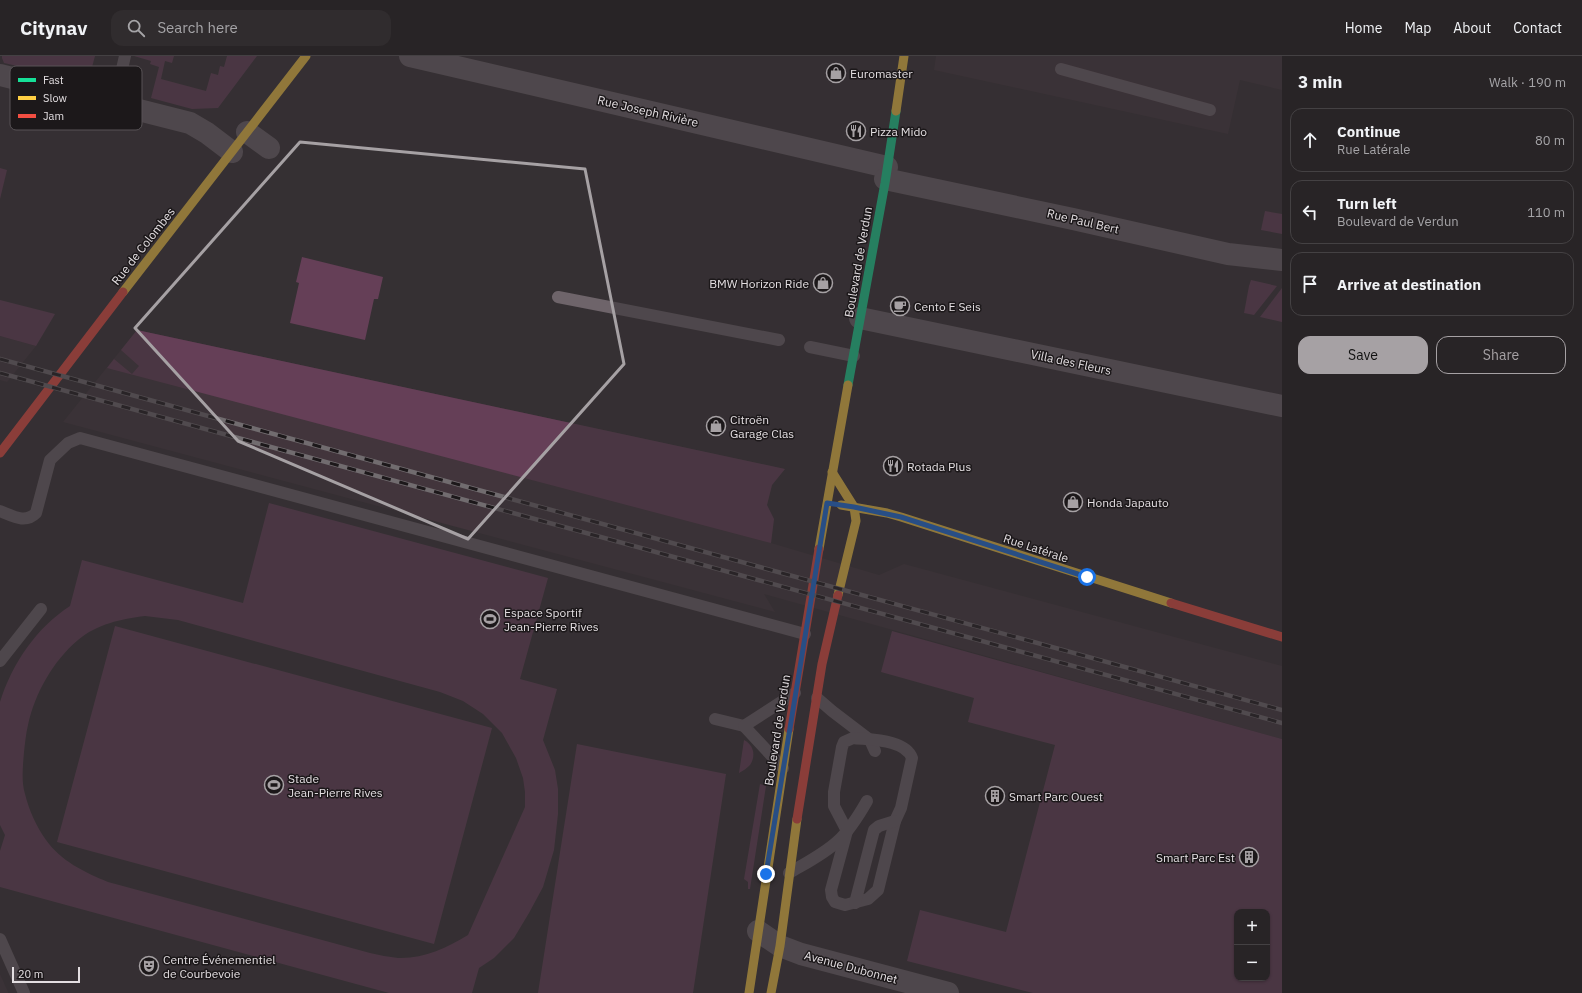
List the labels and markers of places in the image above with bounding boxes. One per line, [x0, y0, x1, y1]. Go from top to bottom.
shop icon: Euromaster [825, 62, 847, 84]
place label: Euromaster [850, 66, 913, 81]
restaurant icon: Pizza Mido [845, 120, 867, 142]
place label: Pizza Mido [870, 124, 927, 139]
shop icon: BMW Horizon Ride [812, 272, 834, 294]
place label: BMW Horizon Ride [709, 276, 809, 291]
cafe icon: Cento E Seis [889, 295, 911, 317]
place label: Cento E Seis [914, 299, 981, 314]
place label: Citroën Garage Clas [730, 412, 794, 441]
shop icon: Citroën Garage Clas [705, 415, 727, 437]
restaurant icon: Rotada Plus [882, 455, 904, 477]
place label: Rotada Plus [907, 459, 971, 474]
shop icon: Honda Japauto [1062, 491, 1084, 513]
place label: Honda Japauto [1087, 495, 1169, 510]
place label: Espace Sportif Jean-Pierre Rives [504, 605, 599, 634]
sports icon: Espace Sportif Jean-Pierre Rives [479, 608, 501, 630]
place label: Stade Jean-Pierre Rives [288, 771, 383, 800]
sports icon: Stade Jean-Pierre Rives [263, 774, 285, 796]
building icon: Smart Parc Ouest [984, 785, 1006, 807]
place label: Smart Parc Ouest [1009, 789, 1103, 804]
building icon: Smart Parc Est [1238, 846, 1260, 868]
place label: Smart Parc Est [1156, 850, 1235, 865]
place label: Centre Événementiel de Courbevoie [163, 952, 276, 981]
theatre icon: Centre Événementiel de Courbevoie [138, 955, 160, 977]

